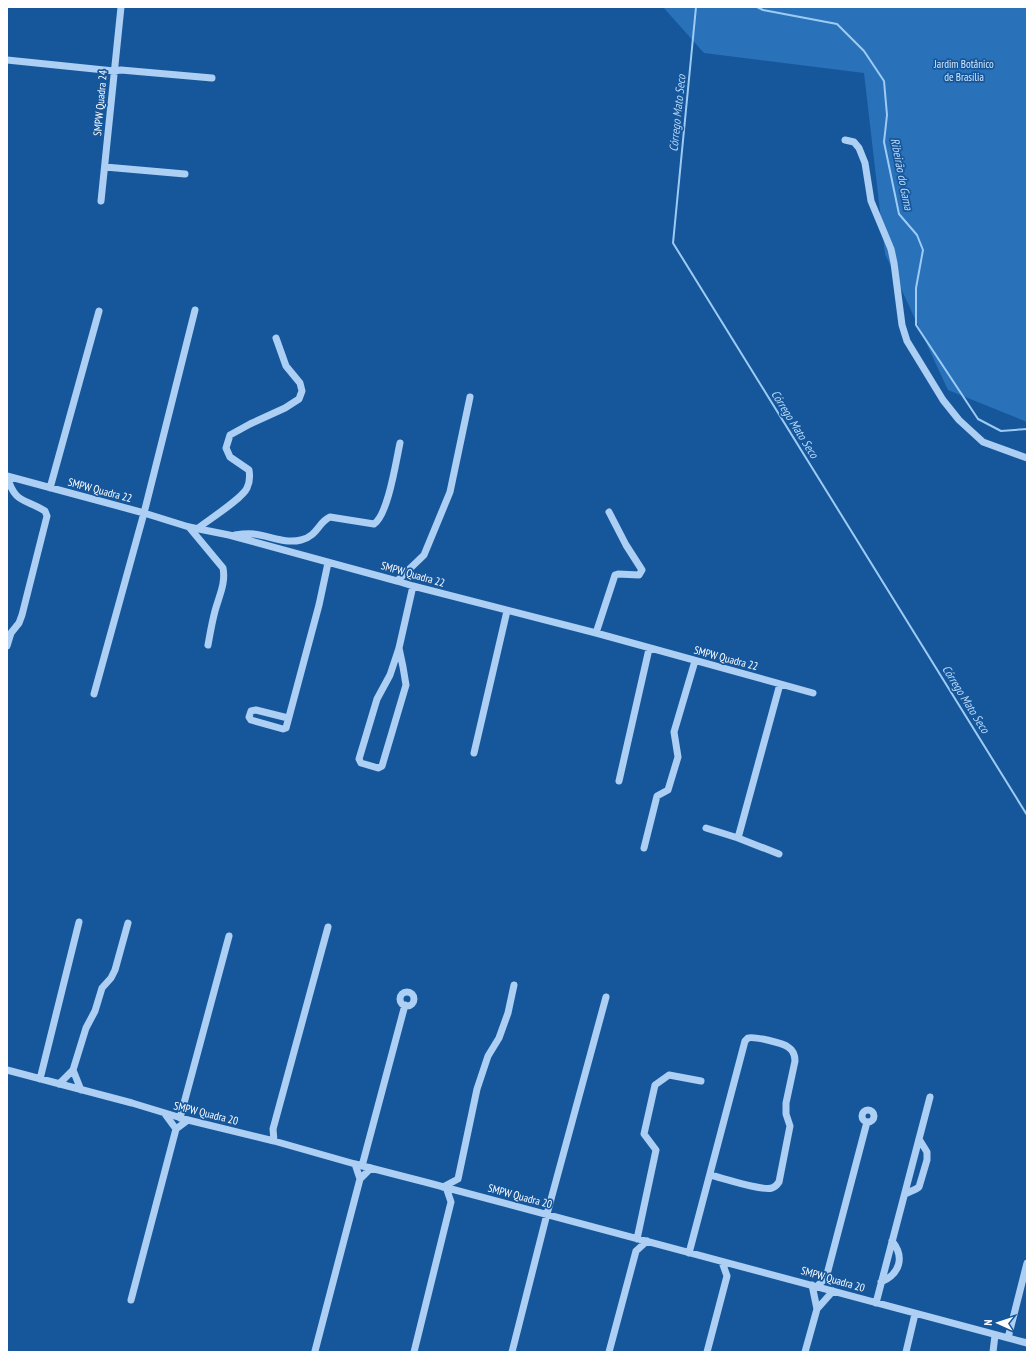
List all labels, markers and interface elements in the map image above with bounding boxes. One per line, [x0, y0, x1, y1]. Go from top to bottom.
park label: Jardim Botânico de Brasília [933, 57, 994, 84]
street label: SMPW Quadra 24 [90, 70, 110, 136]
water label: Córrego Mato Seco [665, 73, 689, 152]
water label: Ribeirão do Gama [888, 137, 917, 213]
water label: Córrego Mato Seco [768, 387, 822, 461]
street label: SMPW Quadra 22 [66, 475, 134, 505]
street label: SMPW Quadra 22 [379, 558, 447, 590]
street label: SMPW Quadra 22 [692, 643, 760, 673]
water label: Córrego Mato Seco [939, 662, 993, 736]
street label: SMPW Quadra 20 [172, 1098, 240, 1128]
street label: SMPW Quadra 20 [486, 1181, 554, 1211]
street label: SMPW Quadra 20 [799, 1263, 867, 1295]
north arrow [978, 1303, 1018, 1343]
text: N [981, 1319, 995, 1326]

